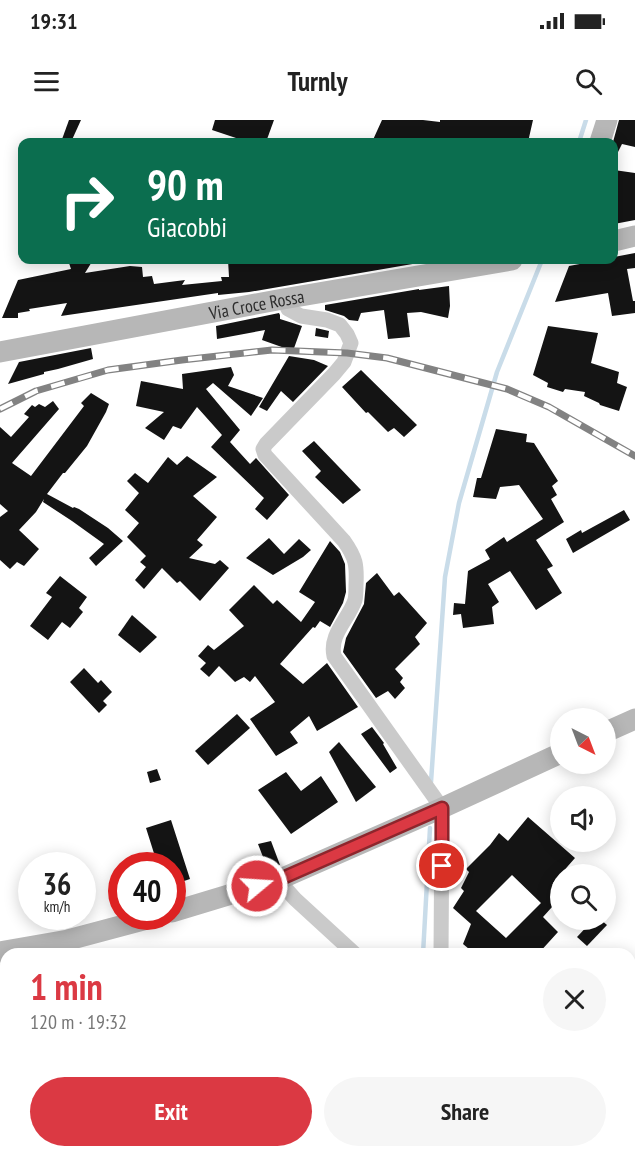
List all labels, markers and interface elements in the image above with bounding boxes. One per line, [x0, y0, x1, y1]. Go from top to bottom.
text: 19:31 [30, 7, 78, 35]
text: Turnly [288, 64, 347, 98]
icon: menu [30, 65, 63, 98]
icon: search [572, 65, 605, 98]
text: 90 m [147, 157, 224, 212]
icon: right [48, 162, 126, 240]
text: Giacobbi [147, 210, 227, 244]
street label: Via Croce Rossa [206, 284, 306, 324]
north arrow [550, 708, 616, 774]
map controls [550, 708, 616, 930]
button: sound [550, 786, 616, 852]
pin [416, 840, 467, 891]
icon: arrive [425, 849, 458, 882]
speed limit sign: 40 [108, 852, 186, 930]
position arrow [225, 854, 289, 918]
text: 36 [43, 864, 71, 903]
button: search [550, 864, 616, 930]
text: km/h [44, 897, 70, 916]
text: 1 min [30, 963, 103, 1010]
button: close [543, 968, 606, 1031]
text: 120 m · 19:32 [30, 1009, 127, 1035]
button: Exit [30, 1077, 312, 1146]
button: Share [324, 1077, 606, 1146]

